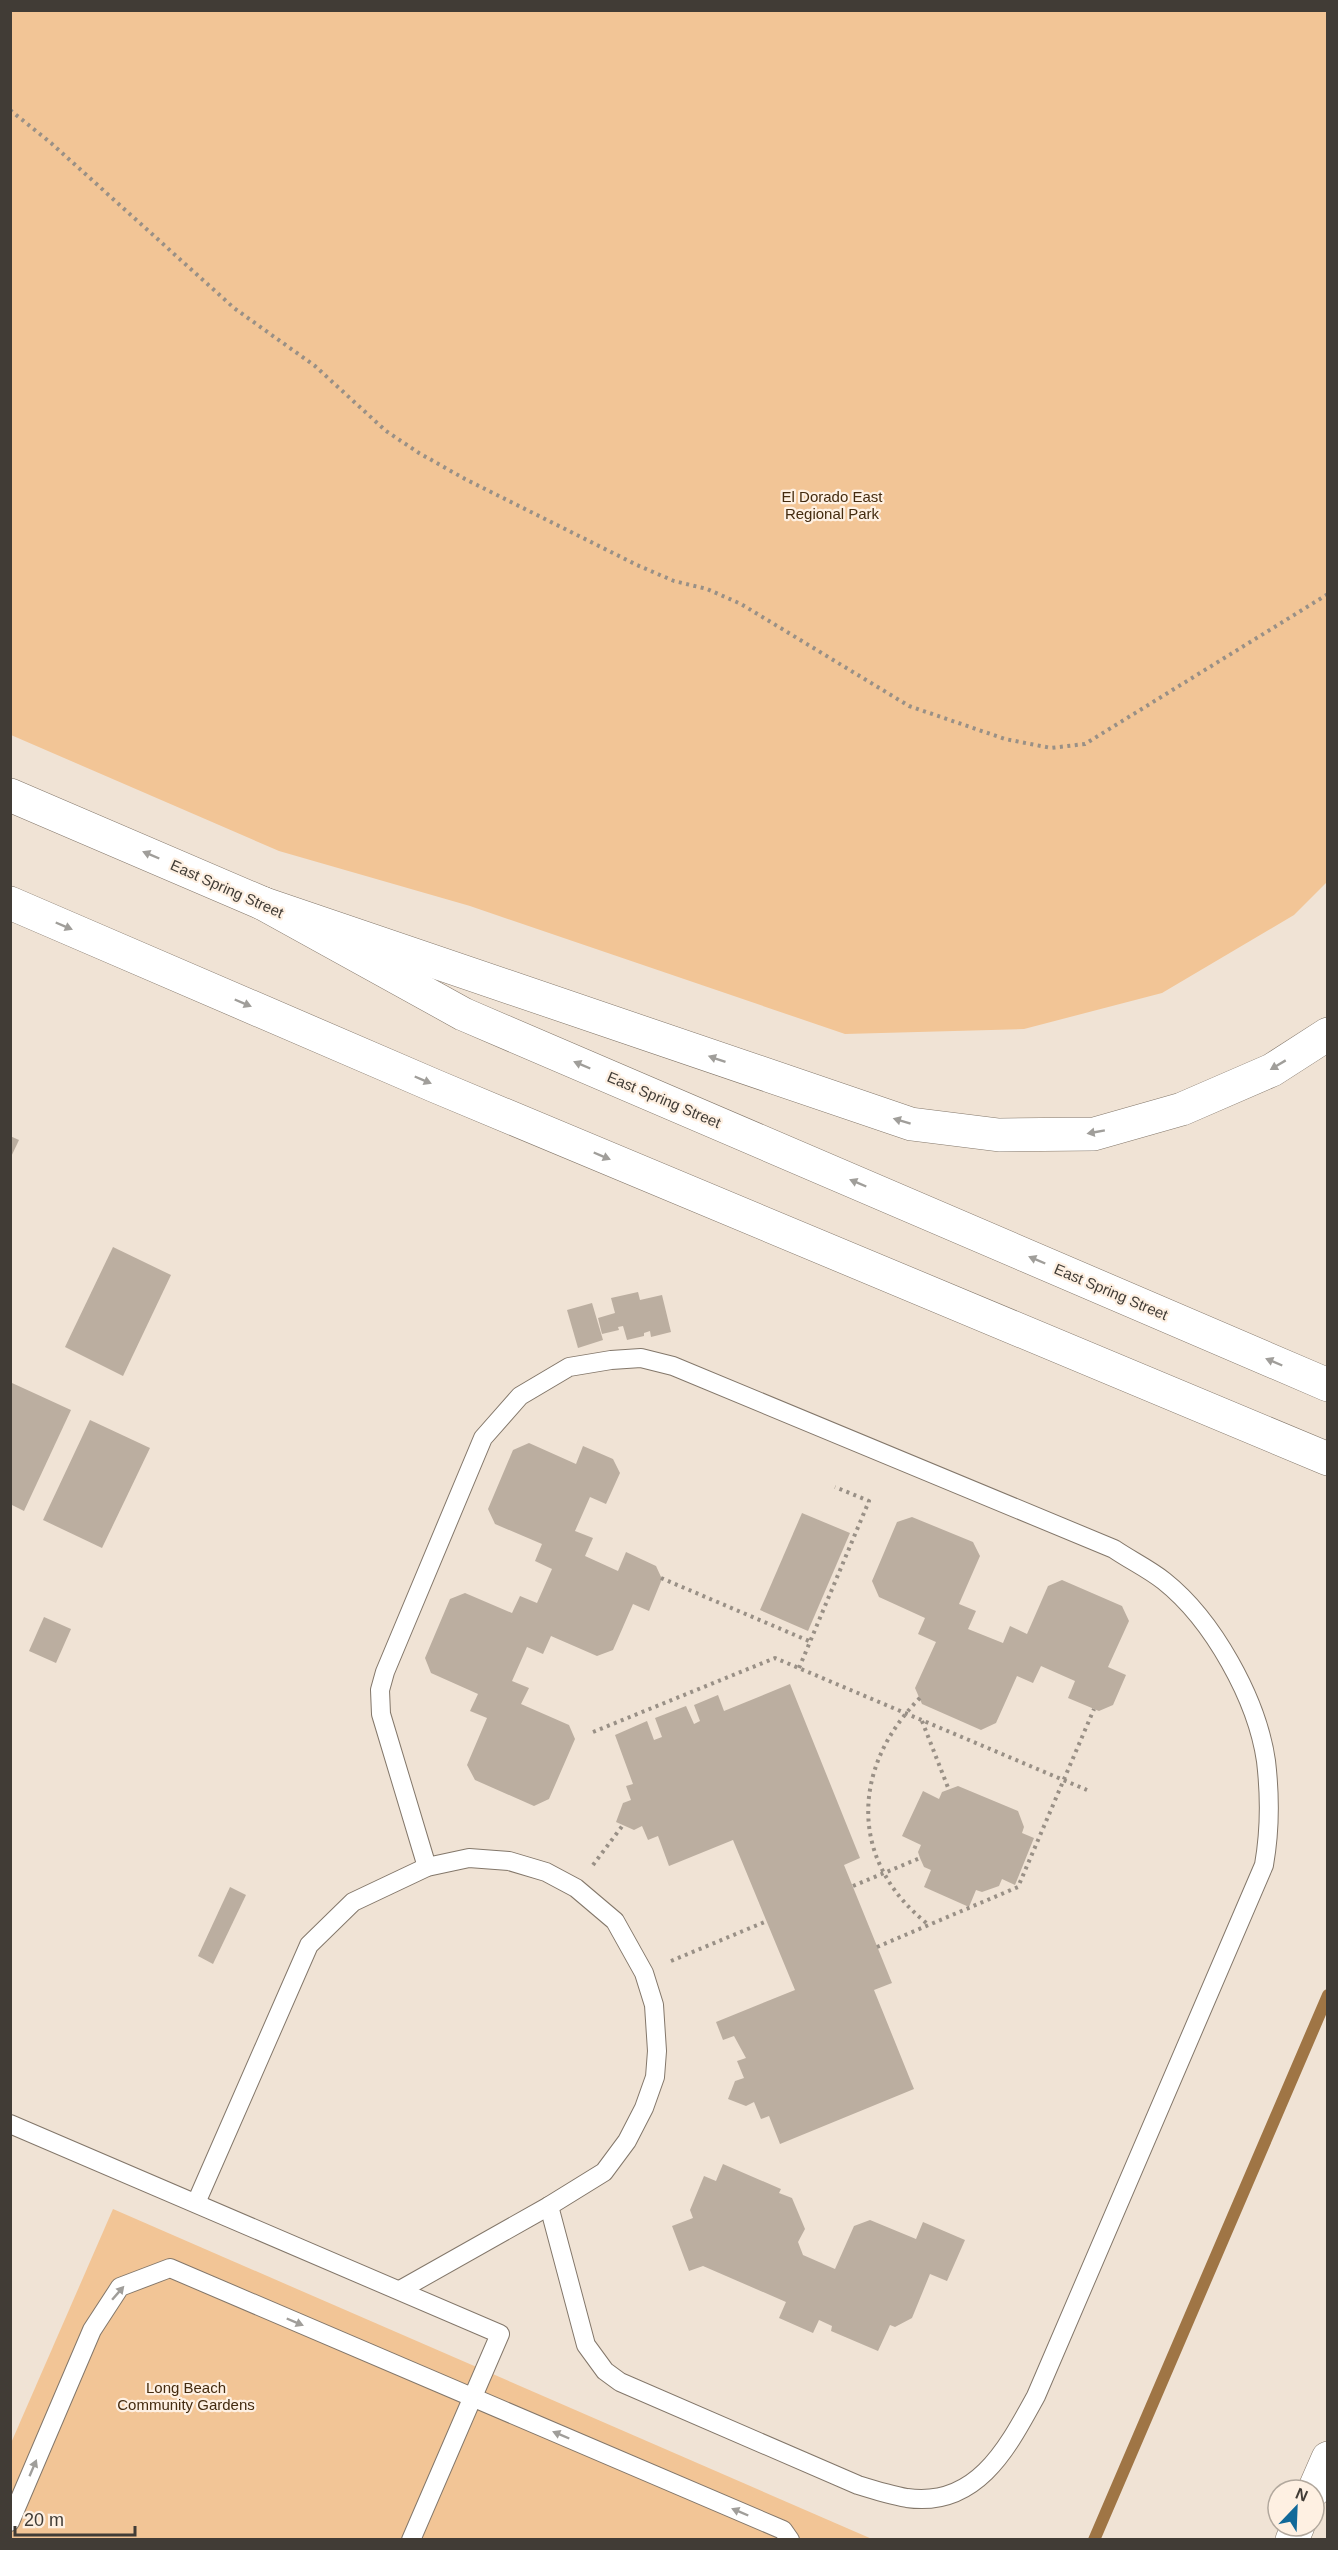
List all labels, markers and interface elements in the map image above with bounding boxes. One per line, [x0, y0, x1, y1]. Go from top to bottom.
park label: El Dorado East Regional Park [782, 488, 883, 522]
one-way arrow [141, 850, 159, 860]
street label: East Spring Street [168, 856, 287, 921]
one-way arrow [56, 922, 73, 931]
one-way arrow [235, 999, 252, 1008]
one-way arrow [708, 1054, 726, 1064]
one-way arrow [573, 1060, 591, 1069]
one-way arrow [1270, 1060, 1286, 1071]
street label: East Spring Street [605, 1068, 724, 1131]
one-way arrow [414, 1075, 432, 1085]
one-way arrow [893, 1116, 911, 1125]
one-way arrow [1086, 1128, 1105, 1137]
one-way arrow [594, 1151, 612, 1161]
one-way arrow [848, 1178, 866, 1188]
one-way arrow [1028, 1256, 1045, 1265]
street label: East Spring Street [1052, 1260, 1171, 1323]
one-way arrow [1264, 1357, 1282, 1367]
one-way arrow [111, 2286, 124, 2301]
one-way arrow [286, 2317, 304, 2327]
park label: Long Beach Community Gardens [117, 2379, 255, 2413]
one-way arrow [551, 2430, 569, 2440]
one-way arrow [29, 2459, 38, 2476]
north arrow [1266, 2478, 1326, 2538]
text: N [1293, 2485, 1310, 2505]
scale bar [15, 2499, 135, 2537]
one-way arrow [731, 2507, 749, 2517]
text: 20 m [24, 2510, 64, 2530]

